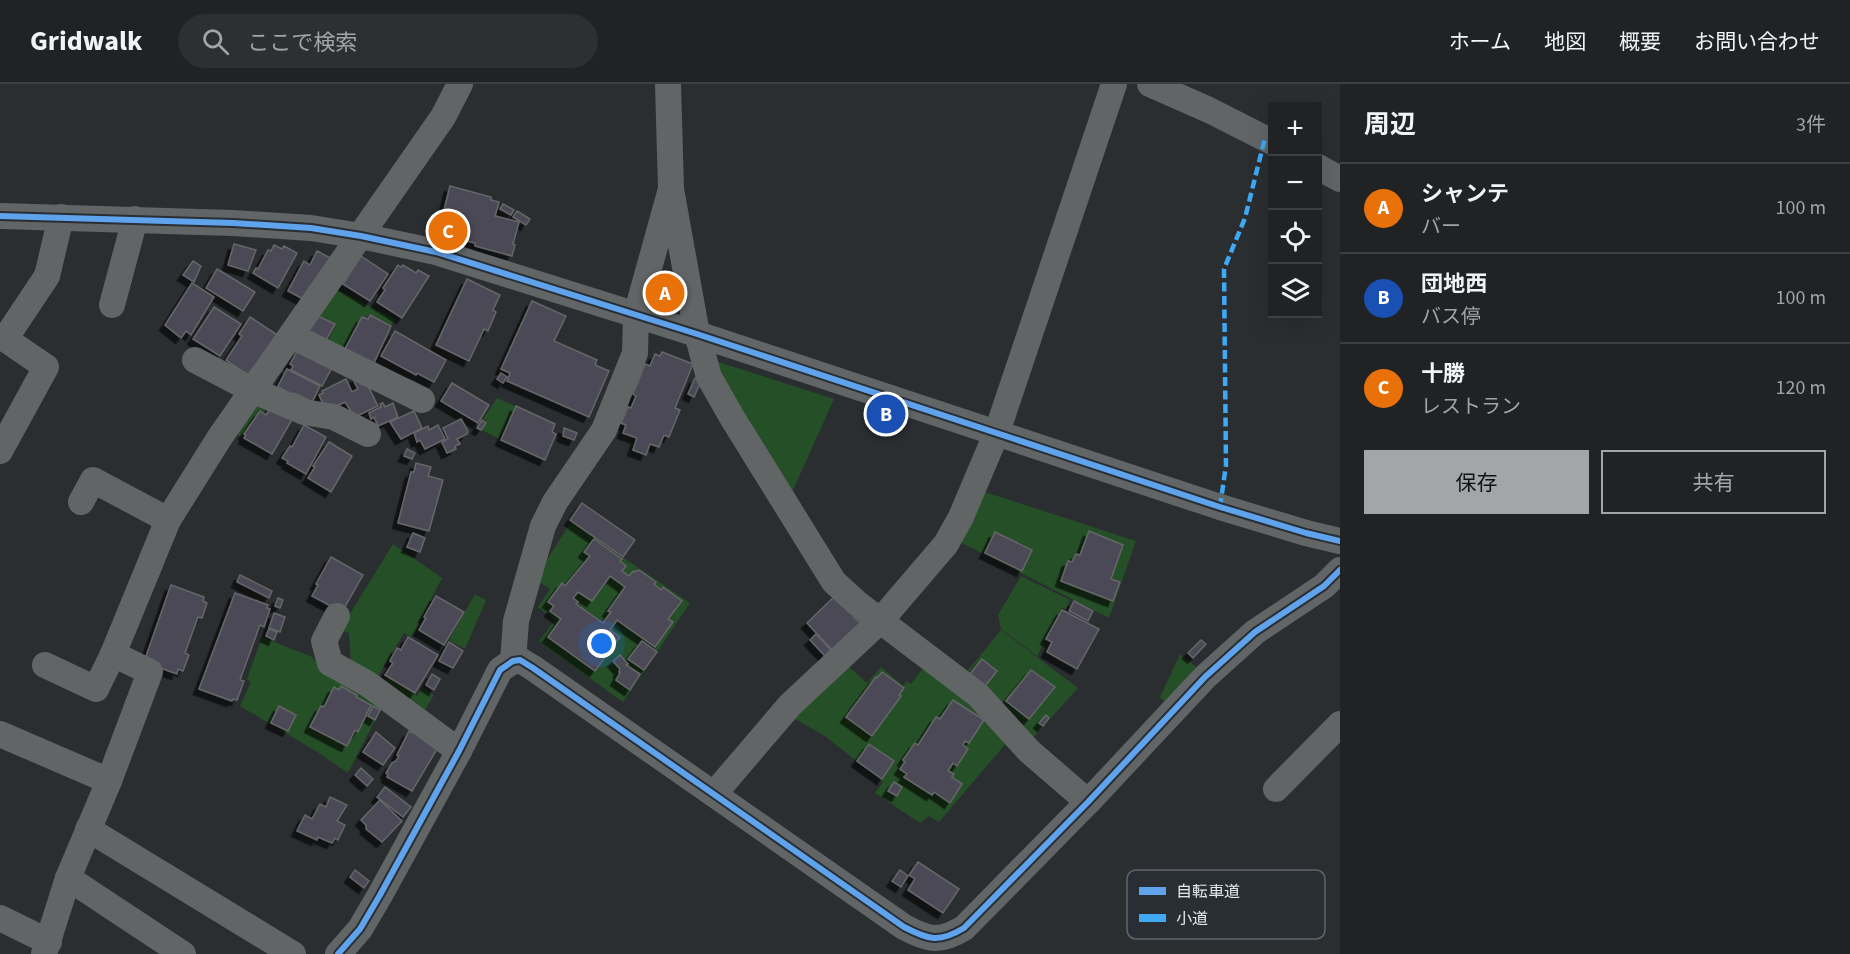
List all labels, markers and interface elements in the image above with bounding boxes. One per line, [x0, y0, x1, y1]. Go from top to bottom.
search box [178, 14, 598, 68]
text: Gridwalk [30, 21, 142, 61]
icon: search [199, 25, 232, 58]
text: ここで検索 [247, 27, 357, 59]
text: ホーム [1449, 27, 1511, 57]
text: 地図 [1544, 27, 1586, 57]
text: 概要 [1619, 27, 1661, 57]
text: お問い合わせ [1694, 27, 1820, 57]
map controls [1268, 102, 1322, 318]
button: + [1268, 102, 1322, 156]
text: 周辺 [1364, 106, 1416, 143]
text: 3件 [1796, 111, 1826, 139]
button: − [1268, 156, 1322, 210]
text: シャンテ [1421, 178, 1509, 210]
text: A [1378, 194, 1389, 222]
text: 100 m [1776, 194, 1826, 222]
pin: C [428, 208, 468, 254]
button: locate [1268, 210, 1322, 264]
text: バー [1421, 213, 1461, 241]
button: layers [1268, 264, 1322, 318]
text: 団地西 [1421, 268, 1487, 300]
pin: A [646, 270, 684, 316]
text: B [1377, 284, 1390, 312]
text: 100 m [1776, 284, 1826, 312]
text: バス停 [1421, 303, 1481, 331]
text: 十勝 [1421, 358, 1465, 390]
text: C [1378, 374, 1389, 402]
text: 120 m [1776, 374, 1826, 402]
pin: B [866, 392, 906, 436]
text: レストラン [1421, 393, 1521, 421]
button: 保存 [1364, 450, 1589, 514]
button: 共有 [1601, 450, 1826, 514]
your location [587, 629, 616, 658]
legend [1127, 870, 1325, 939]
text: 自転車道 [1176, 881, 1240, 903]
text: 小道 [1176, 908, 1208, 930]

